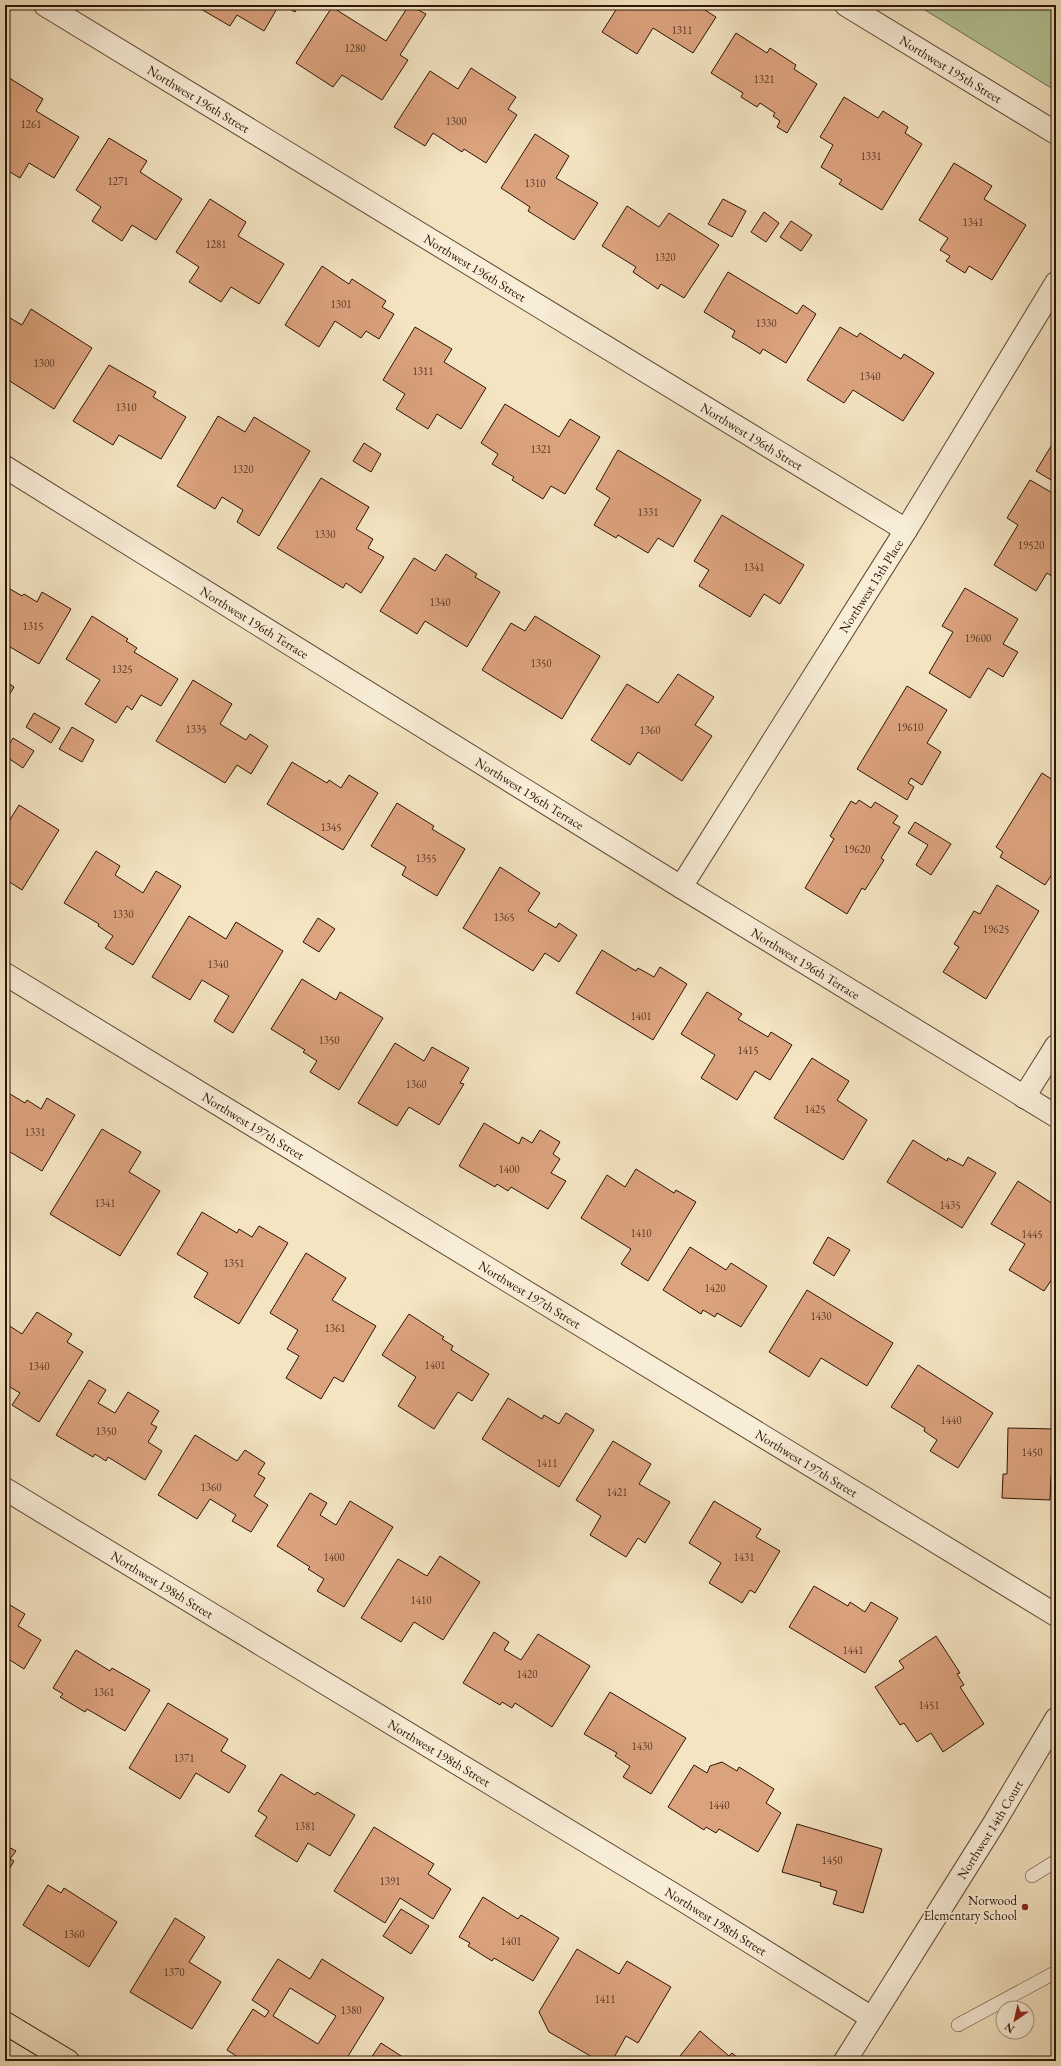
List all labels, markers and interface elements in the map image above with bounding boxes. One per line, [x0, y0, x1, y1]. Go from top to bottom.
house number: 1311 [671, 23, 693, 37]
street label: Northwest 195th Street [896, 32, 1005, 107]
house number: 1280 [344, 41, 366, 55]
street label: Northwest 196th Street [144, 61, 253, 137]
house number: 1321 [753, 72, 775, 86]
house number: 1300 [445, 114, 467, 128]
house number: 1261 [20, 117, 42, 131]
house number: 1331 [860, 149, 882, 163]
house number: 1271 [107, 174, 129, 188]
house number: 1310 [524, 176, 546, 190]
house number: 1341 [962, 215, 984, 229]
street label: Northwest 196th Street [421, 230, 529, 305]
house number: 1281 [205, 237, 227, 251]
house number: 1320 [654, 250, 676, 264]
house number: 1301 [330, 297, 352, 311]
house number: 1330 [755, 316, 777, 330]
house number: 1300 [33, 356, 55, 370]
house number: 1311 [412, 364, 434, 378]
house number: 1340 [859, 369, 881, 383]
street label: Northwest 196th Street [697, 399, 806, 474]
house number: 1310 [115, 400, 137, 414]
house number: 1321 [530, 442, 552, 456]
house number: 1320 [232, 462, 254, 476]
house number: 1331 [637, 505, 659, 519]
house number: 1330 [314, 527, 336, 541]
street label: Northwest 13th Place [835, 536, 907, 636]
house number: 19520 [1018, 538, 1044, 552]
house number: 1341 [743, 560, 765, 574]
street label: Northwest 196th Terrace [197, 582, 312, 663]
house number: 1340 [429, 595, 451, 609]
house number: 1315 [22, 619, 44, 633]
house number: 19600 [965, 631, 991, 645]
house number: 1350 [530, 656, 552, 670]
house number: 1325 [111, 662, 133, 676]
house number: 19610 [897, 720, 923, 734]
house number: 1335 [185, 722, 207, 736]
house number: 1360 [639, 723, 661, 737]
street label: Northwest 196th Terrace [472, 753, 587, 834]
house number: 1345 [320, 820, 342, 834]
house number: 19620 [844, 842, 870, 856]
house number: 1355 [415, 851, 437, 865]
house number: 1330 [112, 907, 134, 921]
house number: 1365 [493, 910, 515, 924]
house number: 19625 [983, 922, 1009, 936]
street label: Northwest 196th Terrace [748, 924, 863, 1003]
house number: 1340 [207, 957, 229, 971]
house number: 1401 [630, 1009, 652, 1023]
house number: 1350 [318, 1033, 340, 1047]
house number: 1415 [737, 1043, 759, 1057]
house number: 1360 [405, 1077, 427, 1091]
street label: Northwest 197th Street [199, 1088, 308, 1164]
house number: 1425 [804, 1102, 826, 1116]
house number: 1331 [24, 1125, 46, 1139]
house number: 1400 [498, 1162, 520, 1176]
house number: 1341 [94, 1196, 116, 1210]
house number: 1435 [939, 1198, 961, 1212]
house number: 1410 [630, 1226, 652, 1240]
house number: 1445 [1021, 1227, 1043, 1241]
house number: 1351 [223, 1256, 245, 1270]
street label: Northwest 197th Street [475, 1257, 584, 1332]
house number: 1420 [704, 1281, 726, 1295]
house number: 1430 [810, 1309, 832, 1323]
house number: 1361 [324, 1321, 346, 1335]
house number: 1401 [424, 1358, 446, 1372]
house number: 1340 [28, 1359, 50, 1373]
house number: 1440 [940, 1413, 962, 1427]
house number: 1350 [95, 1424, 117, 1438]
street label: Northwest 197th Street [752, 1426, 861, 1501]
house number: 1450 [1021, 1445, 1043, 1459]
house number: 1411 [536, 1456, 558, 1470]
house number: 1360 [200, 1480, 222, 1494]
house number: 1421 [606, 1485, 628, 1499]
street label: Northwest 198th Street [108, 1547, 216, 1622]
house number: 1400 [323, 1550, 345, 1564]
house number: 1431 [733, 1550, 755, 1564]
house number: 1410 [410, 1593, 432, 1607]
house number: 1441 [842, 1643, 864, 1657]
house number: 1420 [516, 1667, 538, 1681]
house number: 1361 [93, 1685, 115, 1699]
house number: 1451 [918, 1698, 940, 1712]
street label: Northwest 198th Street [385, 1715, 493, 1790]
house number: 1430 [631, 1739, 653, 1753]
house number: 1371 [173, 1751, 195, 1765]
street label: Northwest 14th Court [953, 1777, 1027, 1882]
house number: 1440 [708, 1798, 730, 1812]
house number: 1381 [294, 1819, 316, 1833]
house number: 1450 [821, 1853, 843, 1867]
house number: 1391 [379, 1874, 401, 1888]
street label: Northwest 198th Street [662, 1883, 770, 1959]
place label: Norwood Elementary School [924, 1892, 1017, 1924]
marker: Norwood Elementary School [1020, 1902, 1030, 1912]
house number: 1360 [63, 1927, 85, 1941]
house number: 1401 [500, 1934, 522, 1948]
house number: 1370 [163, 1965, 185, 1979]
house number: 1411 [594, 1992, 616, 2006]
north arrow [995, 2000, 1035, 2040]
house number: 1380 [340, 2003, 362, 2017]
text: N [1002, 2020, 1017, 2037]

